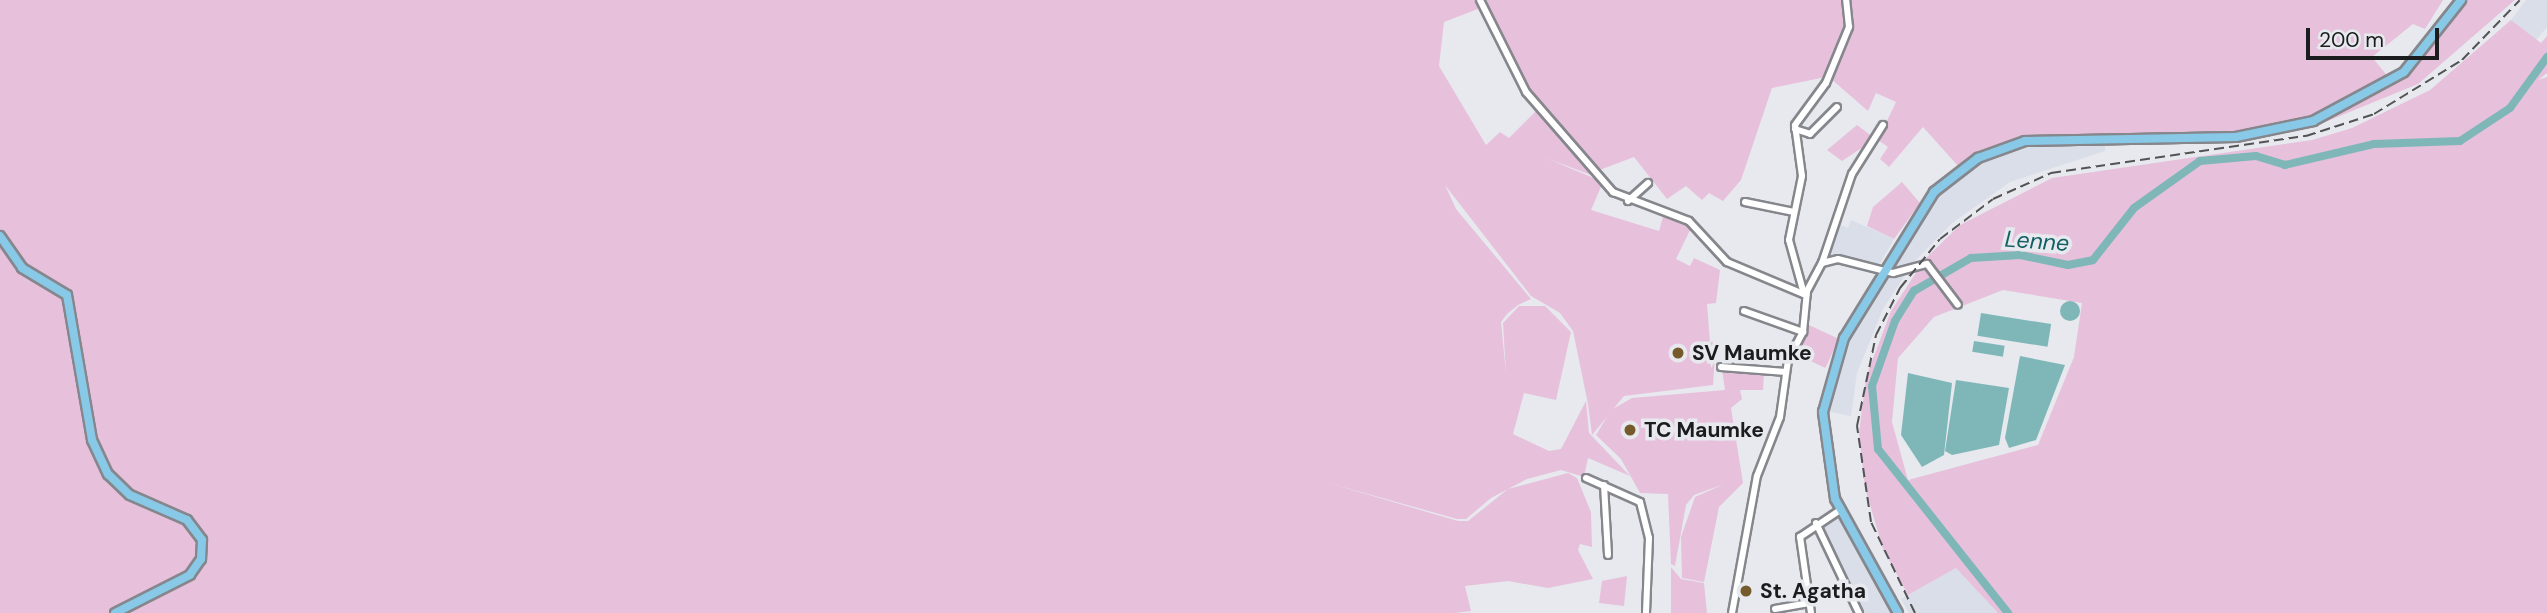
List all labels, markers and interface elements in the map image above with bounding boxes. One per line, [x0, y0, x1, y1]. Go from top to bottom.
scale bar [2309, 14, 2442, 58]
text: 200 m [2319, 26, 2384, 54]
water label: Lenne [2004, 225, 2070, 257]
place label: SV Maumke [1692, 340, 1812, 366]
marker: SV Maumke [1670, 345, 1686, 361]
place label: TC Maumke [1644, 417, 1764, 443]
marker: TC Maumke [1622, 422, 1638, 438]
place label: St. Agatha [1760, 578, 1866, 604]
marker: St. Agatha [1738, 583, 1754, 599]

